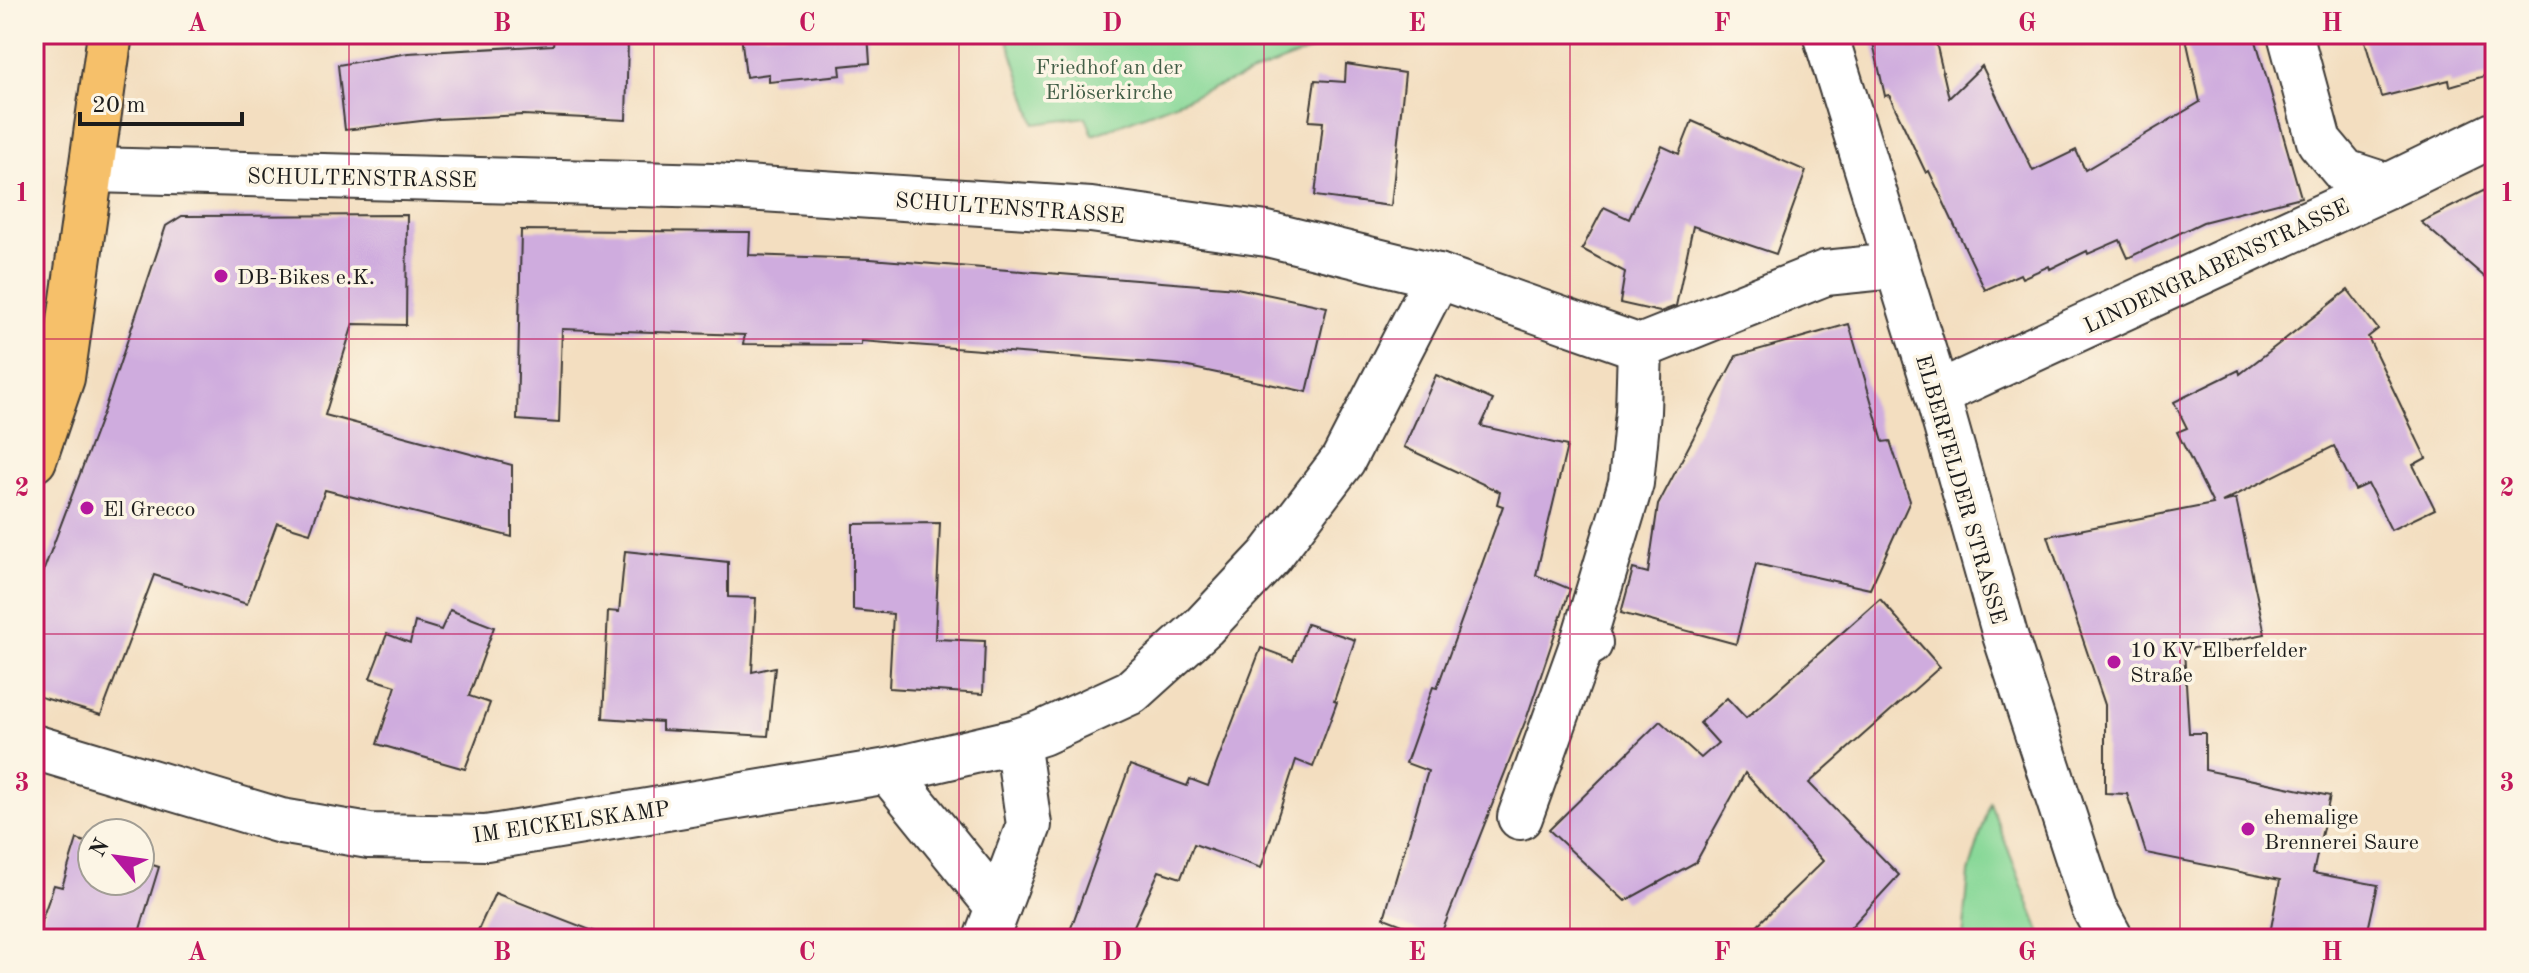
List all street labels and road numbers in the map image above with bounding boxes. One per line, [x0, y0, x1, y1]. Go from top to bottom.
street label: SCHULTENSTRASSE [247, 166, 477, 192]
street label: SCHULTENSTRASSE [894, 190, 1125, 228]
street label: LINDENGRABENSTRASSE [2081, 196, 2353, 338]
street label: ELBERFELDER STRASSE [1911, 352, 2009, 627]
street label: IM EICKELSKAMP [471, 798, 671, 848]

